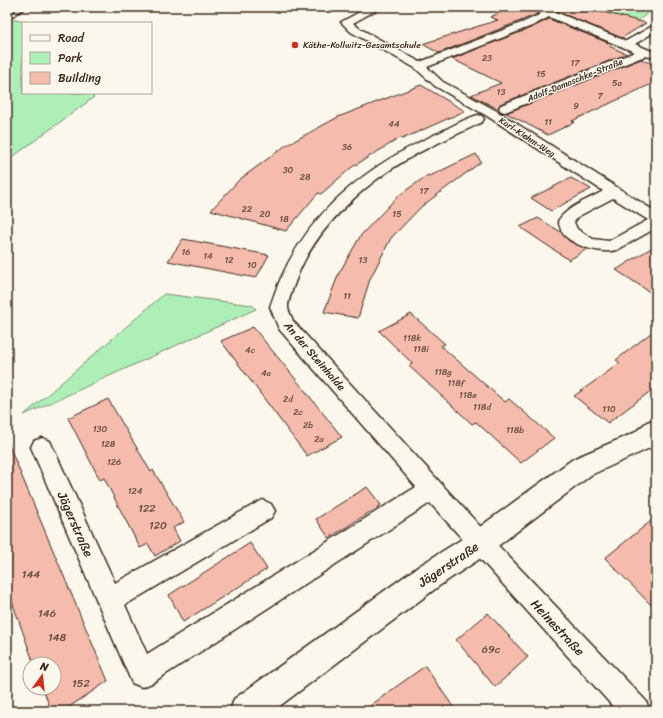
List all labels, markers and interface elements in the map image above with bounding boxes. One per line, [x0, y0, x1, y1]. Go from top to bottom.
legend [22, 22, 152, 94]
text: Road [58, 27, 85, 49]
place label: Käthe-Kollwitz-Gesamtschule [303, 37, 421, 53]
marker: Käthe-Kollwitz-Gesamtschule [290, 40, 300, 50]
text: Park [58, 47, 83, 69]
house number: 23 [482, 50, 492, 66]
street label: Adolf-Damaschke-Straße [524, 53, 626, 107]
house number: 17 [570, 55, 580, 71]
house number: 15 [536, 66, 546, 82]
text: Building [58, 67, 101, 89]
house number: 5a [612, 75, 622, 91]
house number: 13 [497, 84, 505, 100]
house number: 7 [597, 88, 603, 104]
house number: 9 [573, 98, 579, 114]
street label: Karl-Kiehm-Weg [495, 113, 559, 162]
house number: 11 [544, 114, 552, 130]
house number: 44 [388, 116, 400, 132]
house number: 36 [342, 139, 352, 155]
house number: 30 [283, 162, 294, 178]
house number: 28 [300, 169, 311, 185]
house number: 17 [419, 183, 429, 199]
house number: 22 [242, 201, 252, 217]
house number: 20 [260, 206, 271, 222]
house number: 15 [392, 206, 402, 222]
house number: 18 [279, 211, 289, 227]
house number: 16 [182, 244, 190, 260]
house number: 14 [203, 248, 213, 264]
house number: 12 [224, 252, 234, 268]
house number: 13 [359, 252, 367, 268]
house number: 10 [247, 257, 257, 273]
house number: 11 [343, 288, 351, 304]
street label: An der Steinhalde [278, 316, 351, 396]
house number: 118k [403, 330, 421, 346]
house number: 118i [413, 341, 429, 357]
house number: 4c [245, 342, 256, 358]
house number: 118g [434, 364, 452, 380]
house number: 4a [261, 365, 272, 381]
house number: 118f [447, 375, 467, 391]
house number: 118e [459, 387, 477, 403]
house number: 2d [283, 391, 294, 407]
house number: 118d [473, 399, 492, 415]
house number: 110 [602, 401, 616, 417]
house number: 2c [293, 404, 303, 420]
house number: 2b [303, 417, 313, 433]
house number: 130 [93, 421, 108, 437]
house number: 118b [506, 422, 524, 438]
house number: 2a [314, 431, 324, 447]
house number: 128 [101, 436, 116, 452]
house number: 126 [107, 454, 121, 470]
house number: 124 [128, 483, 143, 499]
street label: Jägerstraße [51, 487, 100, 561]
house number: 122 [138, 499, 156, 518]
house number: 120 [149, 516, 167, 535]
street label: Jägerstraße [412, 536, 483, 594]
house number: 144 [22, 565, 40, 584]
street label: Heinestraße [525, 593, 591, 662]
house number: 146 [38, 604, 56, 623]
house number: 148 [48, 628, 66, 647]
house number: 69c [482, 640, 501, 659]
north arrow [22, 656, 62, 696]
text: N [37, 656, 51, 677]
house number: 152 [72, 674, 91, 693]

